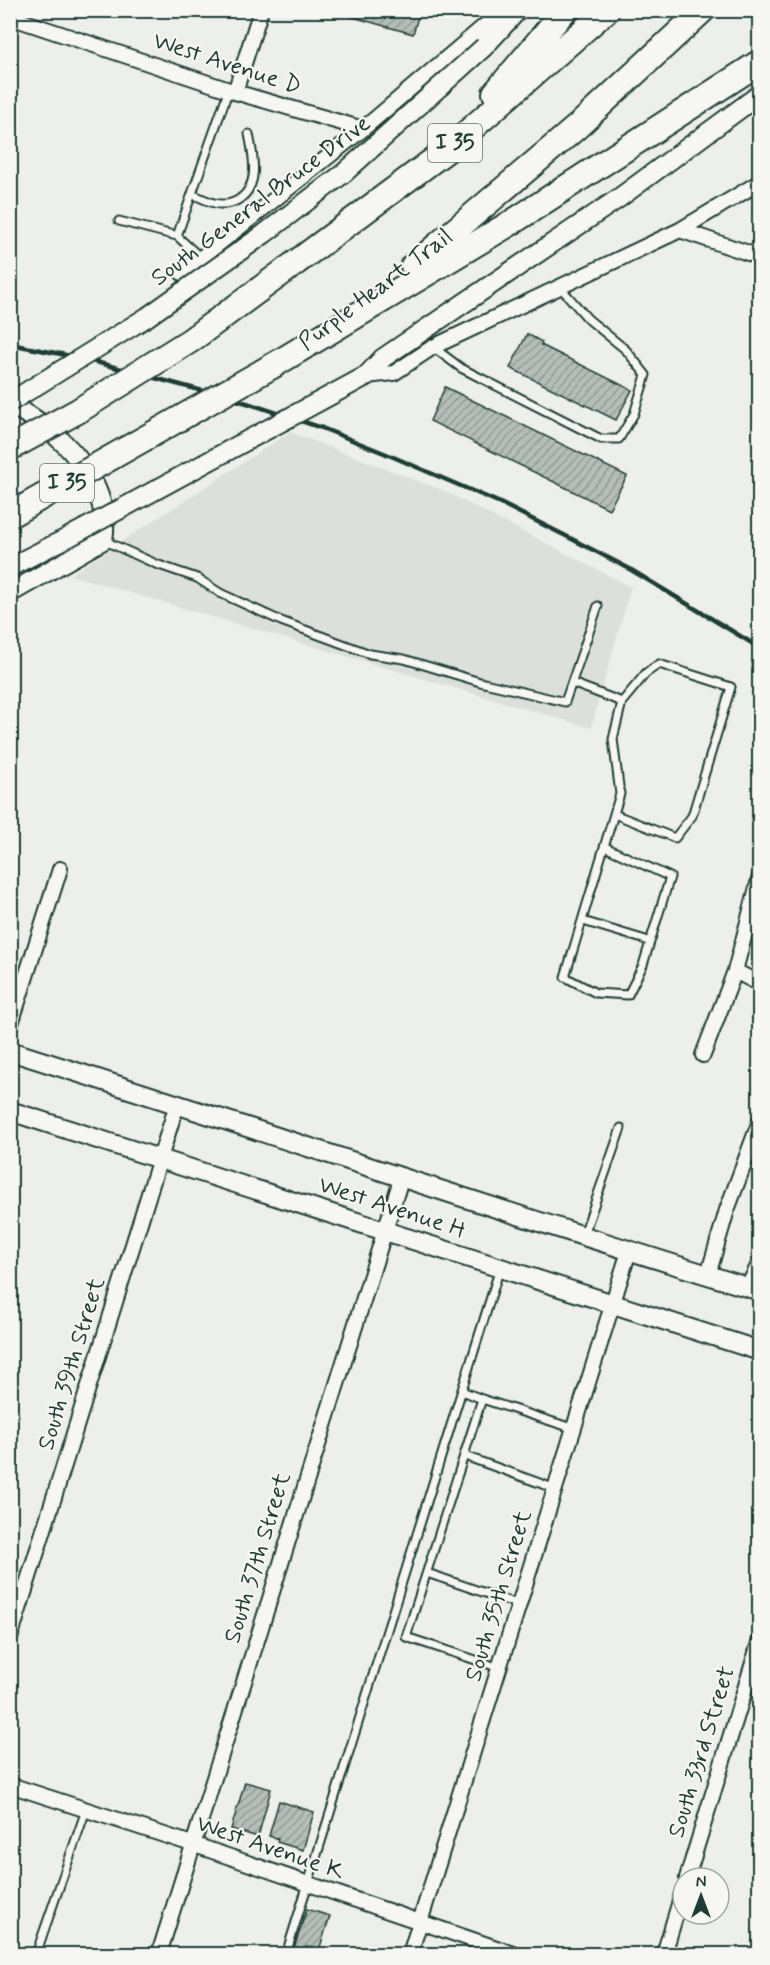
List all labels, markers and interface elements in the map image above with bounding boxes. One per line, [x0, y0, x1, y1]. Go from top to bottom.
street label: West Avenue D [149, 25, 305, 103]
street label: South General Bruce Drive [145, 108, 377, 294]
road number: I 35 [428, 124, 482, 162]
street label: Purple Heart Trail [293, 222, 459, 358]
road number: I 35 [40, 464, 94, 502]
street label: West Avenue H [314, 1170, 470, 1246]
street label: South 39th Street [31, 1274, 113, 1454]
street label: South 37th Street [217, 1469, 299, 1647]
street label: South 35th Street [458, 1507, 540, 1685]
street label: South 33rd Street [661, 1662, 743, 1842]
street label: West Avenue K [192, 1808, 348, 1888]
north arrow [671, 1866, 731, 1926]
text: N [696, 1872, 706, 1893]

